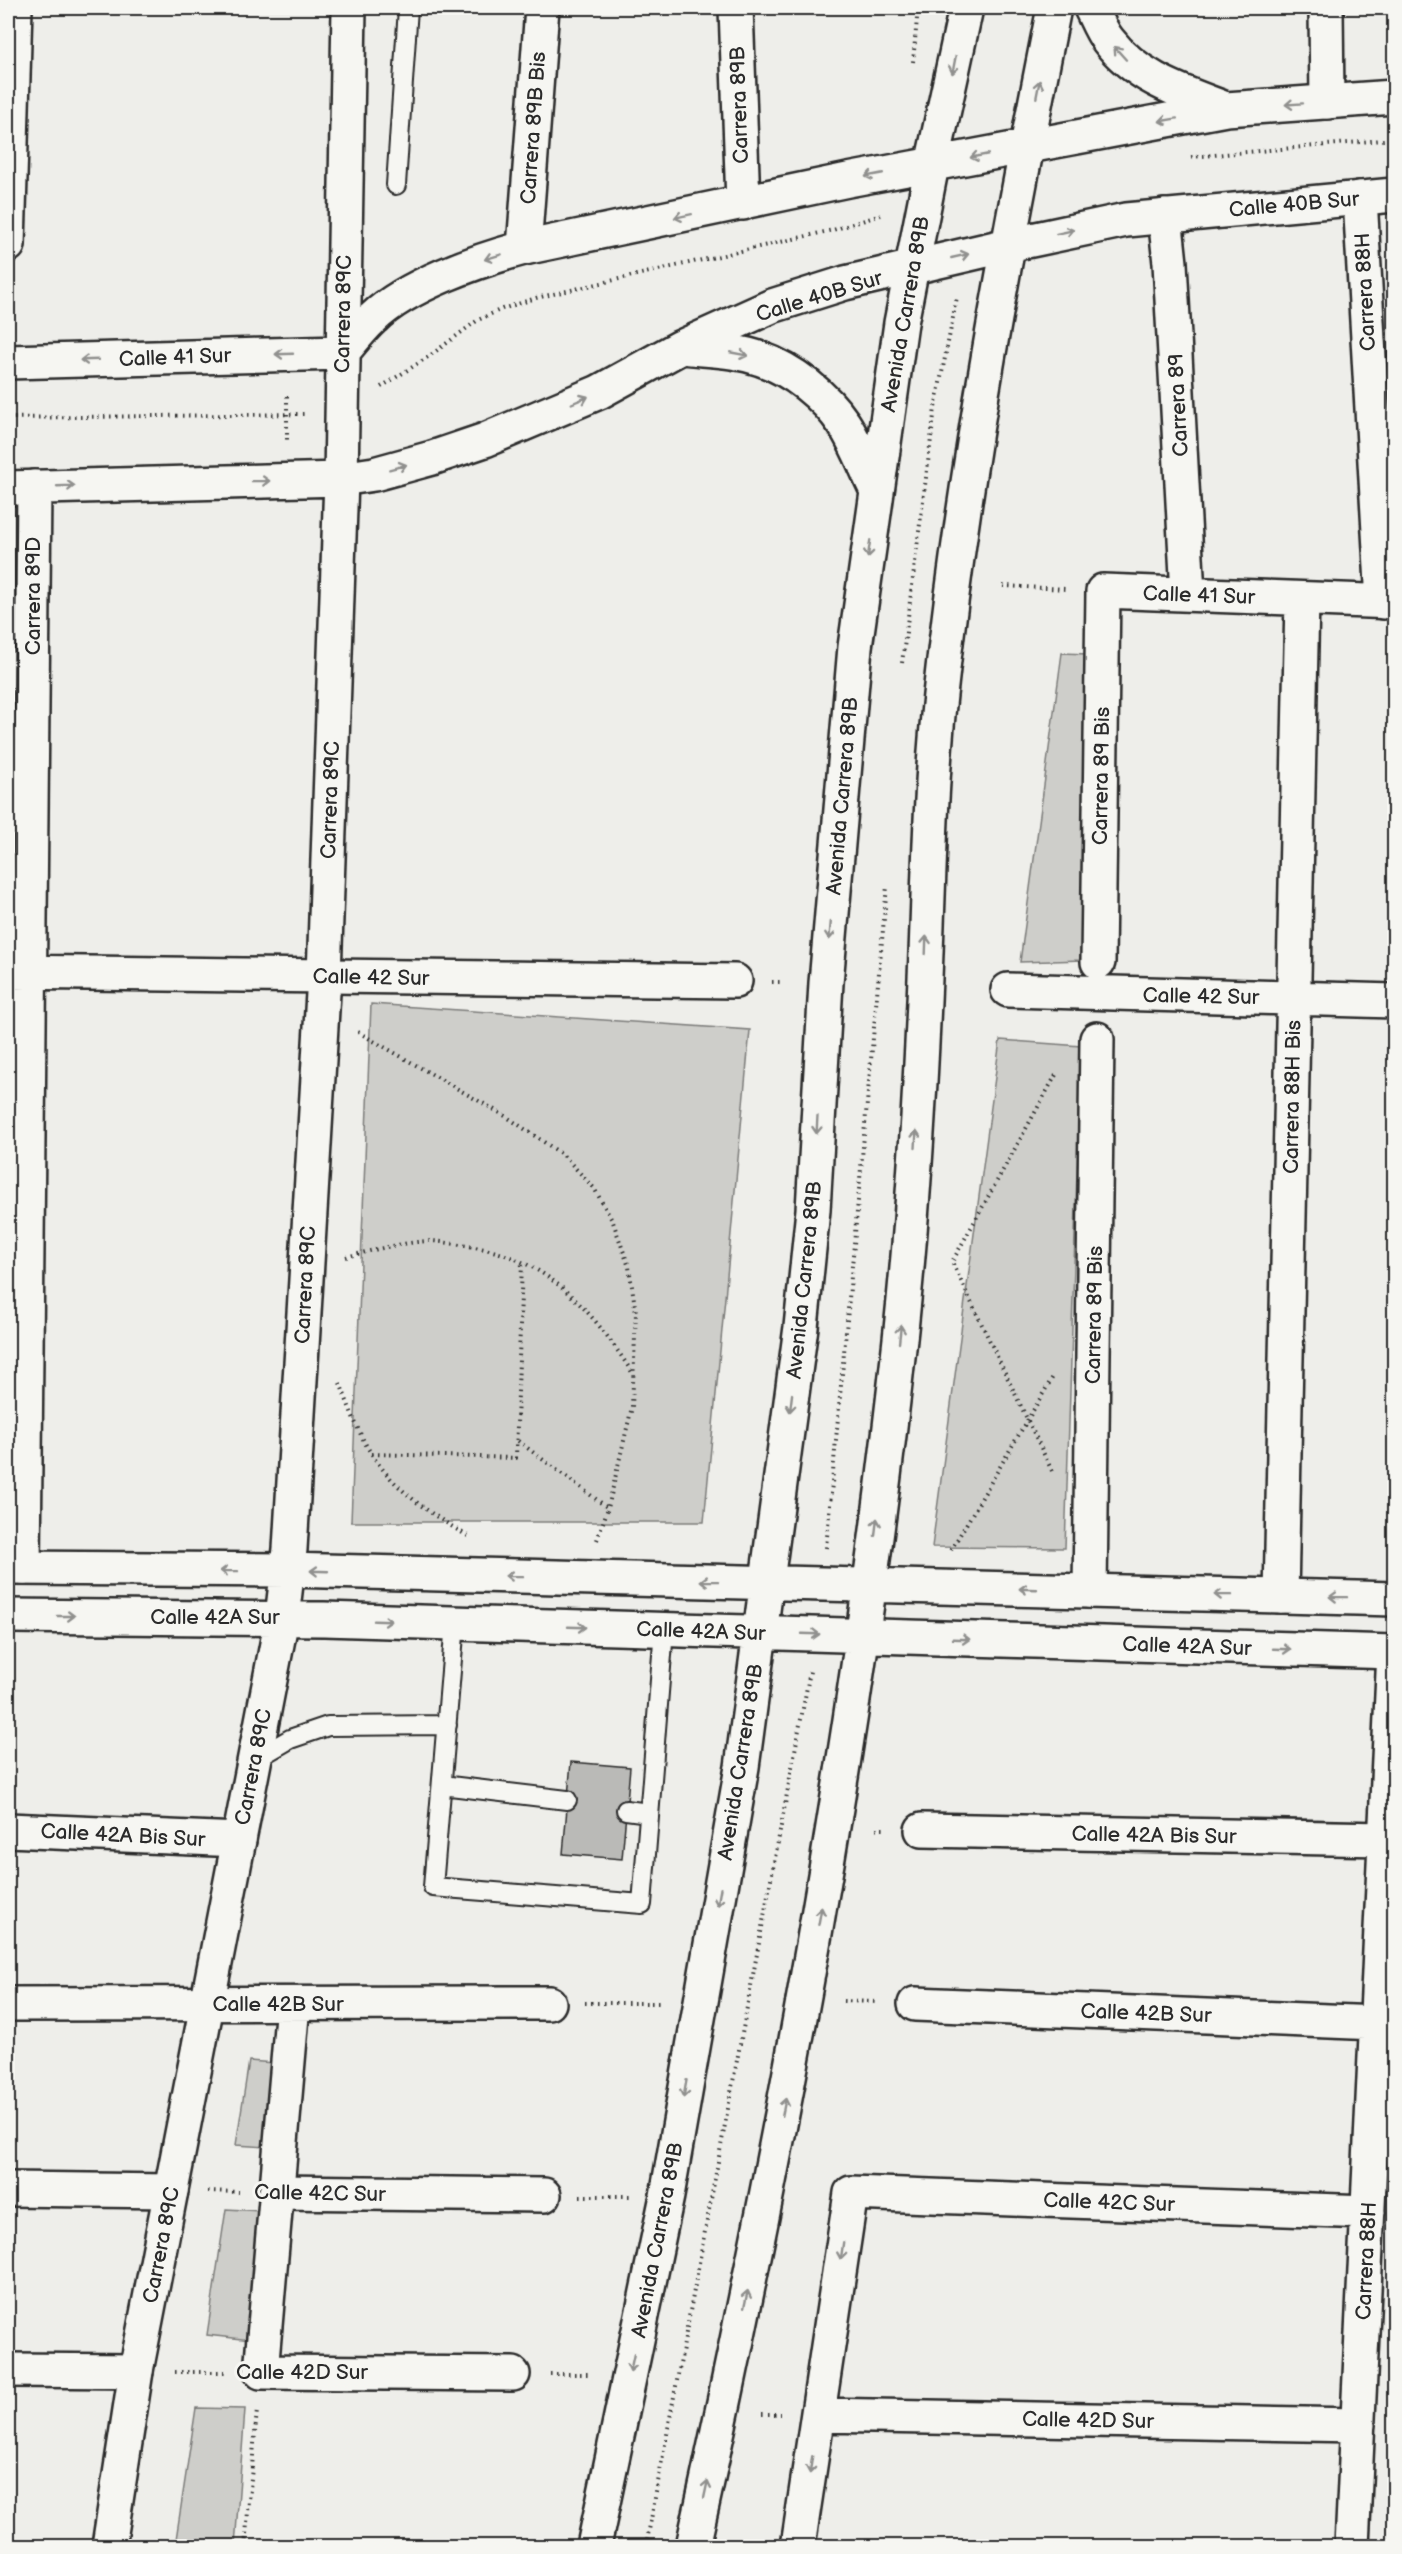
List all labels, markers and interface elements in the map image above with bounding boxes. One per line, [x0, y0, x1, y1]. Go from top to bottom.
street label: Carrera 89B [725, 46, 754, 164]
one-way arrow [1113, 46, 1127, 61]
street label: Carrera 89B Bis [516, 51, 551, 205]
one-way arrow [948, 55, 959, 74]
one-way arrow [1033, 80, 1044, 100]
one-way arrow [1285, 99, 1305, 110]
one-way arrow [1159, 115, 1179, 126]
one-way arrow [970, 151, 990, 162]
one-way arrow [865, 170, 884, 181]
street label: Calle 40B Sur [1228, 186, 1361, 223]
one-way arrow [674, 210, 693, 222]
street label: Avenida Carrera 89B [876, 214, 935, 414]
one-way arrow [1055, 226, 1075, 237]
street label: Carrera 88H [1350, 232, 1381, 352]
one-way arrow [950, 249, 969, 261]
one-way arrow [484, 252, 503, 263]
street label: Carrera 89C [330, 255, 357, 373]
street label: Calle 40B Sur [753, 265, 886, 328]
street label: Calle 41 Sur [118, 343, 232, 372]
one-way arrow [274, 349, 294, 360]
one-way arrow [729, 349, 748, 360]
street label: Carrera 89 [1163, 353, 1194, 457]
one-way arrow [79, 354, 99, 366]
one-way arrow [571, 394, 589, 405]
one-way arrow [388, 461, 407, 473]
one-way arrow [250, 475, 270, 487]
one-way arrow [55, 481, 75, 492]
street label: Carrera 89D [21, 537, 46, 655]
one-way arrow [863, 538, 874, 558]
street label: Calle 41 Sur [1142, 581, 1256, 610]
street label: Avenida Carrera 89B [821, 696, 864, 896]
street label: Carrera 89 Bis [1088, 707, 1115, 845]
street label: Carrera 89C [316, 741, 345, 859]
one-way arrow [824, 920, 835, 940]
one-way arrow [920, 935, 932, 955]
street label: Calle 42 Sur [312, 964, 430, 991]
street label: Calle 42 Sur [1142, 983, 1260, 1010]
street label: Carrera 88H Bis [1279, 1020, 1306, 1174]
one-way arrow [812, 1115, 823, 1135]
one-way arrow [911, 1130, 922, 1150]
street label: Avenida Carrera 89B [782, 1180, 827, 1380]
street label: Carrera 89C [290, 1225, 321, 1345]
street label: Carrera 89 Bis [1081, 1246, 1108, 1384]
one-way arrow [895, 1324, 906, 1344]
one-way arrow [786, 1392, 797, 1412]
one-way arrow [871, 1518, 882, 1538]
one-way arrow [219, 1565, 239, 1577]
one-way arrow [310, 1566, 330, 1577]
one-way arrow [505, 1570, 525, 1582]
one-way arrow [700, 1575, 720, 1587]
one-way arrow [1018, 1584, 1038, 1595]
one-way arrow [1213, 1589, 1233, 1600]
one-way arrow [1328, 1592, 1348, 1603]
street label: Calle 42A Sur [150, 1605, 280, 1630]
one-way arrow [55, 1610, 75, 1622]
one-way arrow [372, 1615, 392, 1626]
street label: Calle 42A Sur [636, 1617, 767, 1646]
one-way arrow [567, 1621, 587, 1633]
one-way arrow [801, 1628, 821, 1639]
street label: Calle 42A Sur [1122, 1632, 1253, 1661]
one-way arrow [951, 1633, 971, 1644]
one-way arrow [1271, 1643, 1291, 1654]
street label: Avenida Carrera 89B [713, 1662, 768, 1862]
street label: Carrera 89C [230, 1707, 277, 1827]
street label: Calle 42A Bis Sur [40, 1819, 206, 1852]
street label: Calle 42A Bis Sur [1071, 1822, 1237, 1849]
one-way arrow [713, 1887, 724, 1907]
one-way arrow [814, 1906, 825, 1926]
street label: Calle 42B Sur [213, 1992, 344, 2017]
street label: Calle 42B Sur [1080, 1999, 1212, 2028]
one-way arrow [680, 2079, 691, 2099]
one-way arrow [779, 2098, 790, 2118]
street label: Avenida Carrera 89B [626, 2140, 689, 2340]
street label: Calle 42C Sur [254, 2180, 386, 2207]
street label: Carrera 89C [138, 2185, 185, 2305]
street label: Calle 42C Sur [1043, 2188, 1176, 2217]
street label: Carrera 88H [1351, 2201, 1382, 2321]
one-way arrow [837, 2241, 848, 2260]
one-way arrow [741, 2289, 752, 2309]
one-way arrow [626, 2354, 638, 2373]
street label: Calle 42D Sur [236, 2360, 368, 2385]
street label: Calle 42D Sur [1022, 2407, 1155, 2434]
one-way arrow [805, 2454, 816, 2474]
one-way arrow [701, 2480, 712, 2500]

